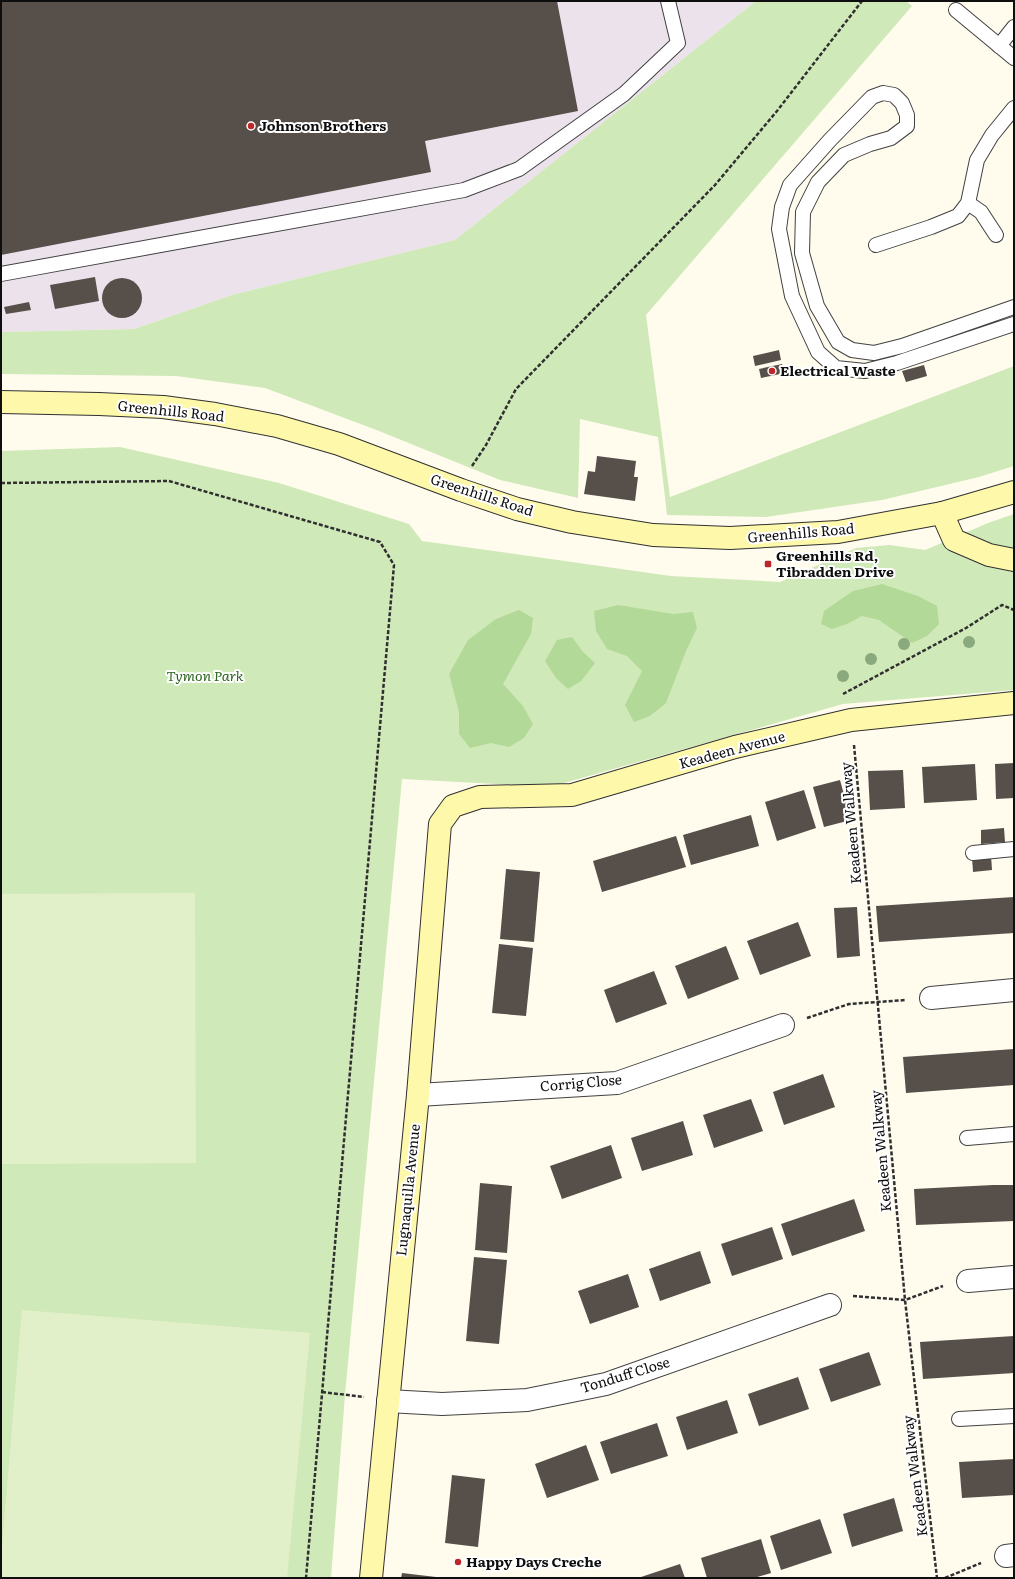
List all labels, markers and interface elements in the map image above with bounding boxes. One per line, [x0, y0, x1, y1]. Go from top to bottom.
place label: Johnson Brothers [259, 115, 386, 135]
marker: Johnson Brothers [246, 121, 256, 131]
place label: Electrical Waste [780, 360, 896, 380]
marker: Electrical Waste [767, 366, 777, 376]
street label: Greenhills Road [117, 394, 226, 426]
street label: Greenhills Road [428, 468, 537, 520]
street label: Greenhills Road [747, 517, 856, 547]
place label: Greenhills Rd, Tibradden Drive [776, 545, 894, 581]
marker: Greenhills Rd, Tibradden Drive [763, 559, 773, 569]
park label: Tymon Park [167, 665, 244, 685]
street label: Keadeen Avenue [676, 725, 787, 773]
street label: Keadeen Walkway [835, 760, 865, 885]
street label: Corrig Close [539, 1068, 623, 1096]
street label: Keadeen Walkway [865, 1088, 895, 1213]
street label: Lugnaquilla Avenue [390, 1123, 424, 1257]
street label: Tonduff Close [578, 1351, 672, 1397]
street label: Keadeen Walkway [897, 1413, 931, 1538]
place label: Happy Days Creche [466, 1551, 602, 1571]
marker: Happy Days Creche [453, 1557, 463, 1567]

